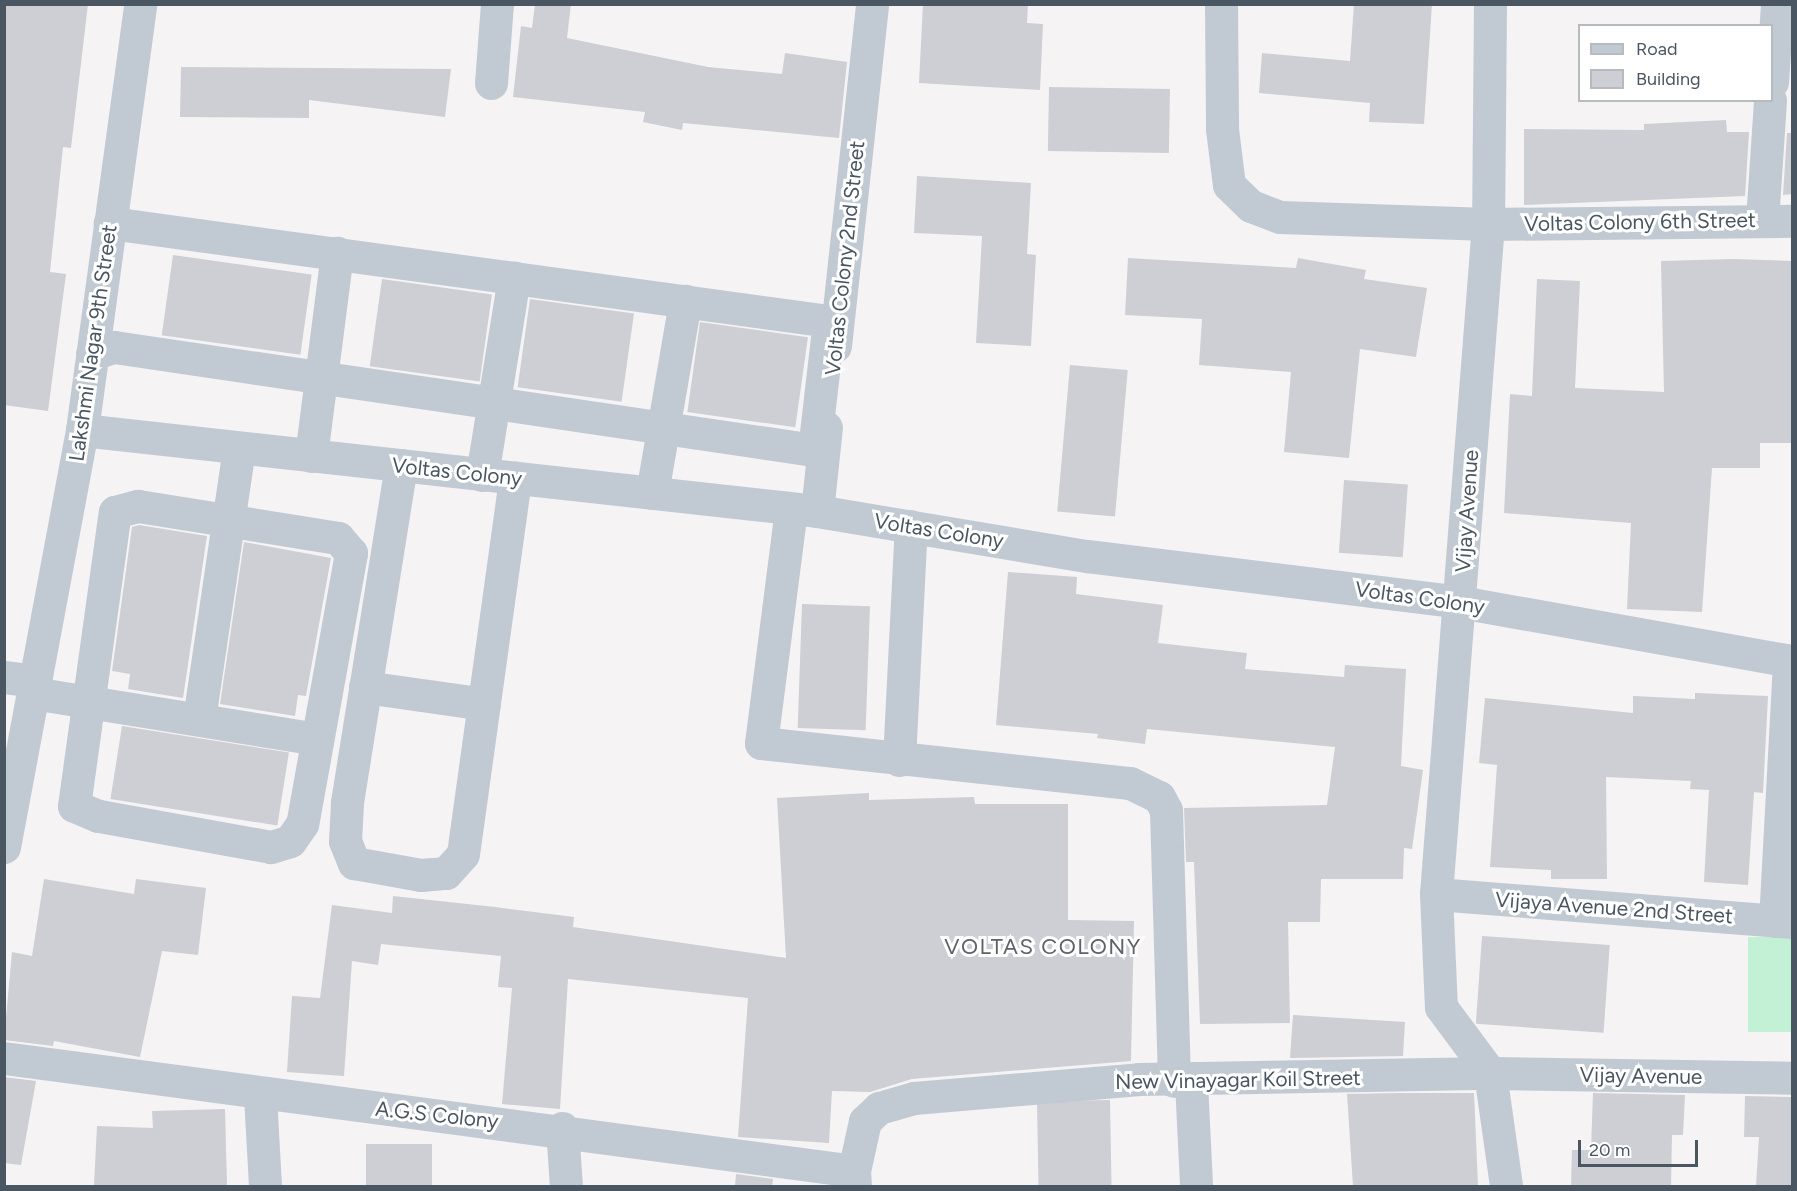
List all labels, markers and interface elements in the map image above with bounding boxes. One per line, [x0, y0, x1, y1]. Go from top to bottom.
legend [1578, 24, 1773, 102]
text: Road [1636, 38, 1677, 60]
text: Building [1636, 68, 1701, 90]
street label: Voltas Colony 2nd Street [820, 139, 870, 377]
street label: Voltas Colony 6th Street [1524, 207, 1756, 237]
street label: Lakshmi Nagar 9th Street [64, 223, 122, 463]
street label: Vijay Avenue [1450, 449, 1484, 573]
street label: Voltas Colony [391, 453, 523, 491]
street label: Voltas Colony [872, 508, 1006, 554]
street label: Voltas Colony [1353, 576, 1487, 620]
street label: Vijaya Avenue 2nd Street [1494, 887, 1734, 929]
district label: VOLTAS COLONY [944, 934, 1142, 960]
street label: Vijay Avenue [1579, 1062, 1703, 1090]
street label: New Vinayagar Koil Street [1115, 1065, 1361, 1095]
street label: A.G.S Colony [374, 1096, 500, 1134]
scale bar [1581, 1128, 1701, 1166]
text: 20 m [1589, 1139, 1630, 1161]

